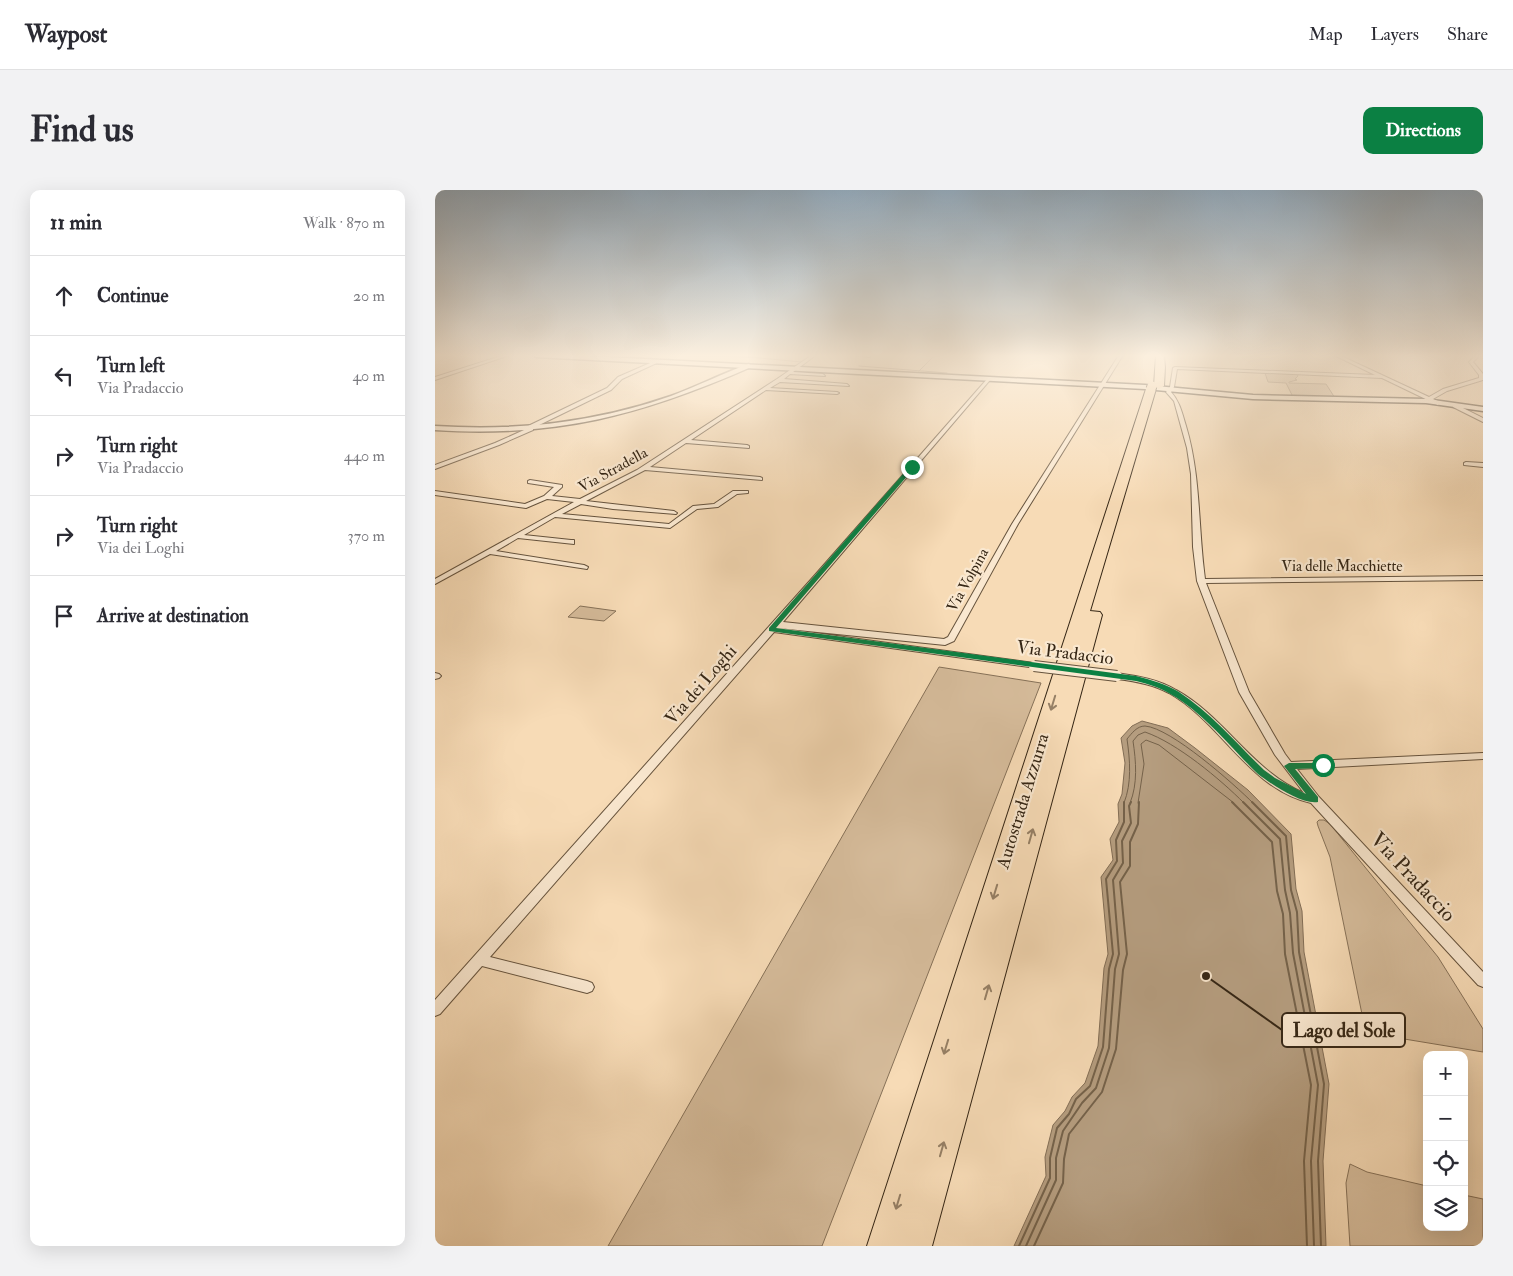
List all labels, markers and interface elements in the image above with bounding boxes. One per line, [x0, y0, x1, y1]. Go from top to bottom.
text: Waypost [25, 19, 107, 50]
text: Map [1309, 23, 1343, 46]
text: Layers [1371, 23, 1419, 46]
text: Share [1447, 23, 1488, 46]
button: Directions [1363, 107, 1483, 154]
text: Find us [30, 108, 134, 152]
text: 11 min [50, 209, 102, 236]
text: Walk · 870 m [303, 213, 385, 233]
icon: ahead [50, 282, 78, 310]
text: Continue [97, 284, 168, 308]
text: 20 m [353, 286, 385, 306]
text: Turn left [97, 354, 165, 378]
icon: left [50, 362, 78, 390]
text: 40 m [352, 366, 385, 386]
text: Via Pradaccio [97, 378, 183, 398]
text: Turn right [97, 434, 177, 458]
icon: right [50, 442, 78, 470]
street label: Via Stradella [575, 443, 652, 497]
text: 440 m [344, 446, 385, 466]
route end [901, 456, 924, 479]
text: Via Pradaccio [97, 458, 183, 478]
text: Turn right [97, 514, 177, 538]
icon: right [50, 522, 78, 550]
text: 370 m [348, 526, 385, 546]
text: Via dei Loghi [97, 538, 185, 558]
street label: Via Volpina [943, 544, 994, 616]
street label: Via delle Macchiette [1281, 557, 1403, 576]
icon: arrive [50, 602, 78, 630]
text: Arrive at destination [97, 604, 249, 628]
street label: Via Pradaccio [1015, 636, 1115, 670]
street label: Via dei Loghi [660, 640, 742, 730]
one-way arrow [1048, 695, 1058, 711]
street label: Autostrada Azzurra [991, 730, 1055, 872]
route start [1312, 754, 1335, 777]
street label: Via Pradaccio [1364, 826, 1462, 928]
one-way arrow [1027, 828, 1037, 844]
one-way arrow [989, 883, 999, 899]
one-way arrow [982, 985, 992, 1001]
callout: Lago del Sole [1282, 1013, 1405, 1047]
text: Lago del Sole [1293, 1019, 1395, 1044]
one-way arrow [941, 1039, 951, 1055]
map controls [1423, 1051, 1468, 1231]
button: + [1423, 1051, 1468, 1096]
button: − [1423, 1096, 1468, 1141]
one-way arrow [938, 1141, 948, 1157]
button: locate [1423, 1141, 1468, 1186]
button: layers [1423, 1186, 1468, 1231]
one-way arrow [893, 1194, 902, 1209]

